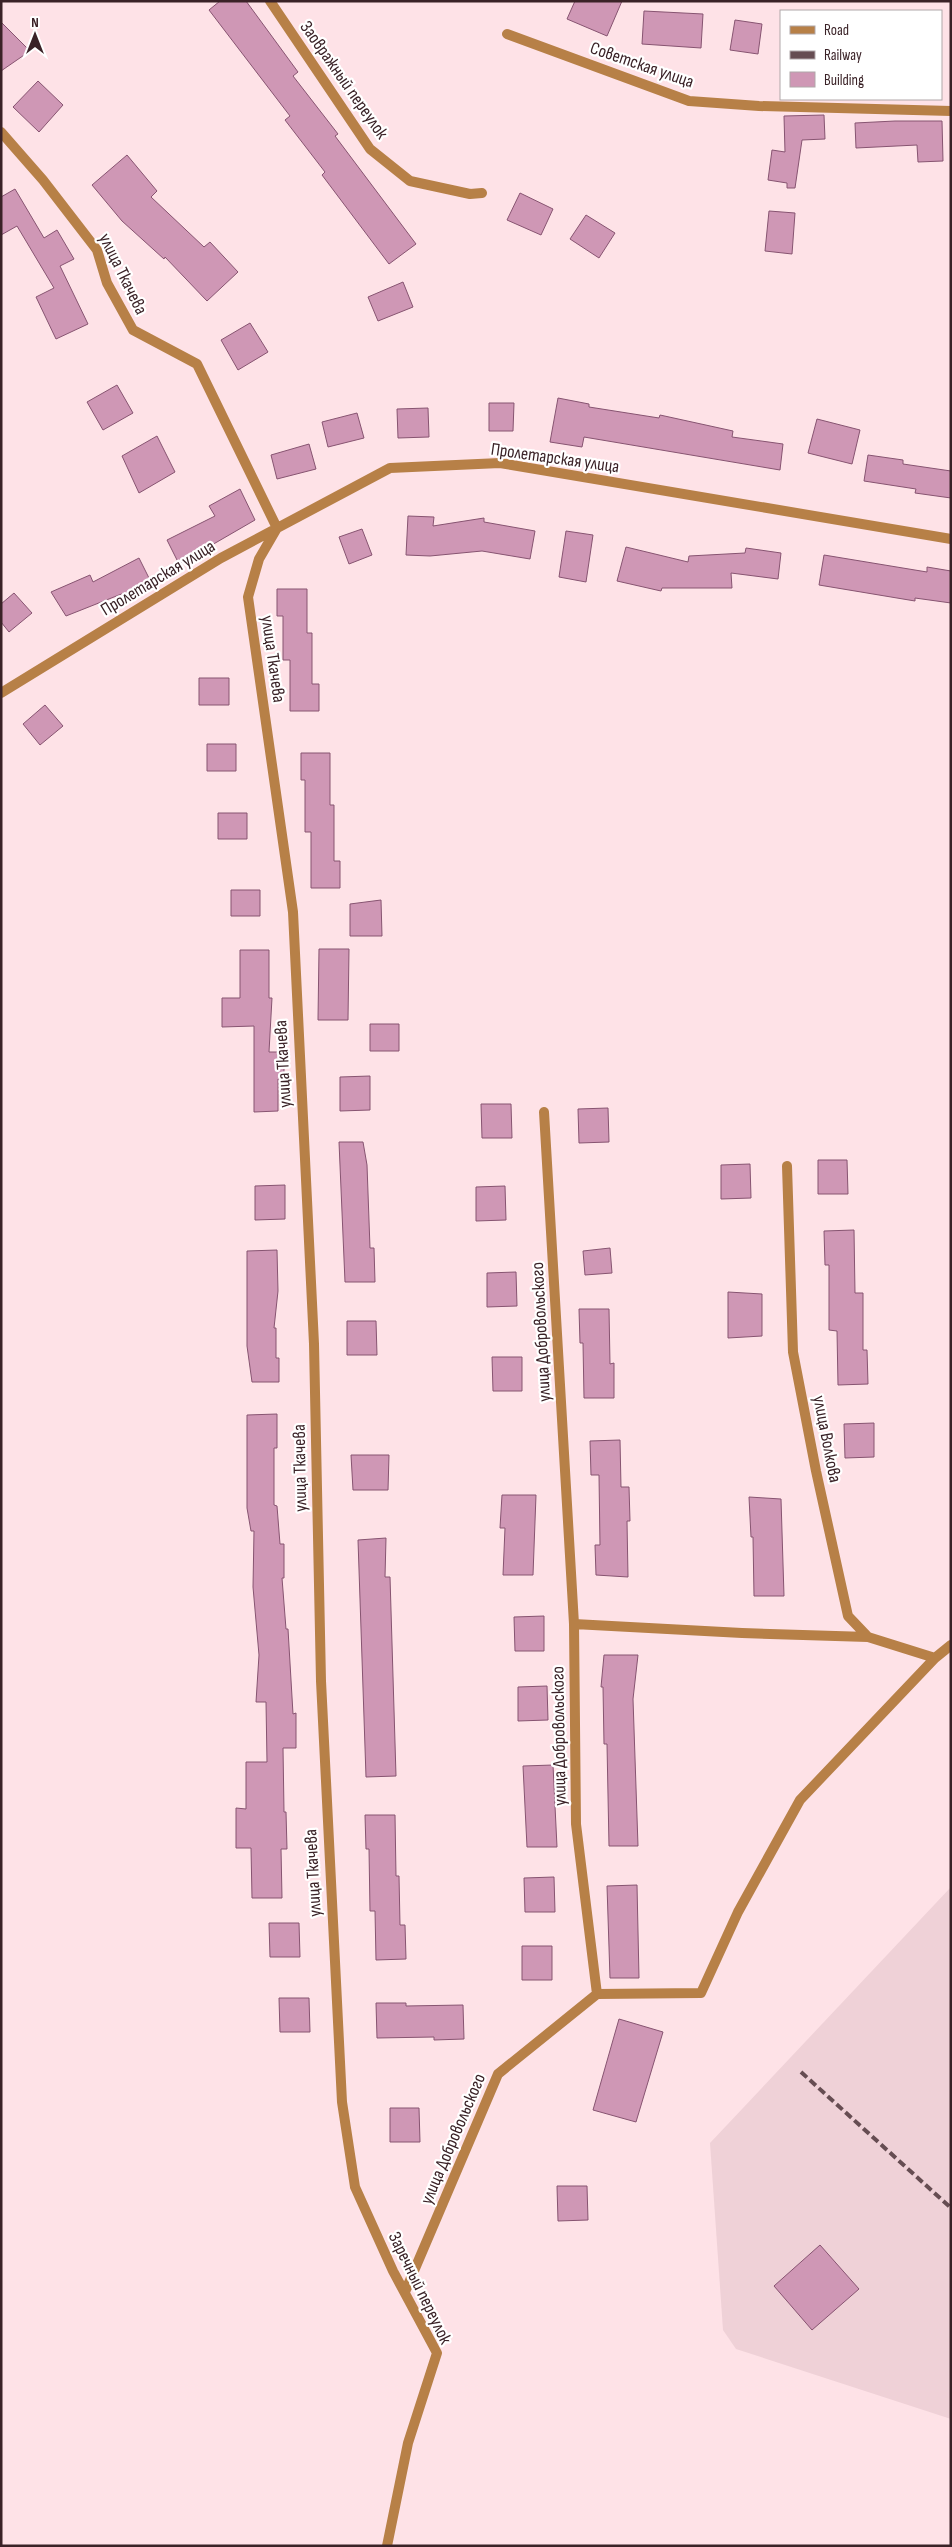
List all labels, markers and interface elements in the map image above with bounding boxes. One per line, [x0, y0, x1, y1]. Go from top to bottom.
north arrow [10, 10, 60, 60]
legend [780, 10, 942, 100]
text: N [31, 14, 39, 31]
street label: Заовражный переулок [295, 17, 393, 143]
text: Road [824, 21, 849, 40]
street label: Советская улица [587, 37, 697, 93]
text: Railway [824, 46, 862, 65]
text: Building [824, 71, 864, 90]
street label: улица Ткачева [94, 230, 152, 318]
street label: Пролетарская улица [489, 439, 621, 477]
street label: Пролетарская улица [97, 536, 219, 620]
street label: улица Ткачева [257, 614, 290, 704]
street label: улица Ткачева [270, 1020, 296, 1108]
street label: улица Добровольского [527, 1262, 555, 1402]
street label: улица Волкова [808, 1394, 846, 1484]
street label: улица Ткачева [289, 1424, 311, 1512]
street label: улица Добровольского [547, 1666, 571, 1806]
street label: улица Ткачева [300, 1829, 326, 1917]
street label: улица Добровольского [416, 2070, 490, 2208]
street label: Заречный переулок [384, 2229, 456, 2348]

